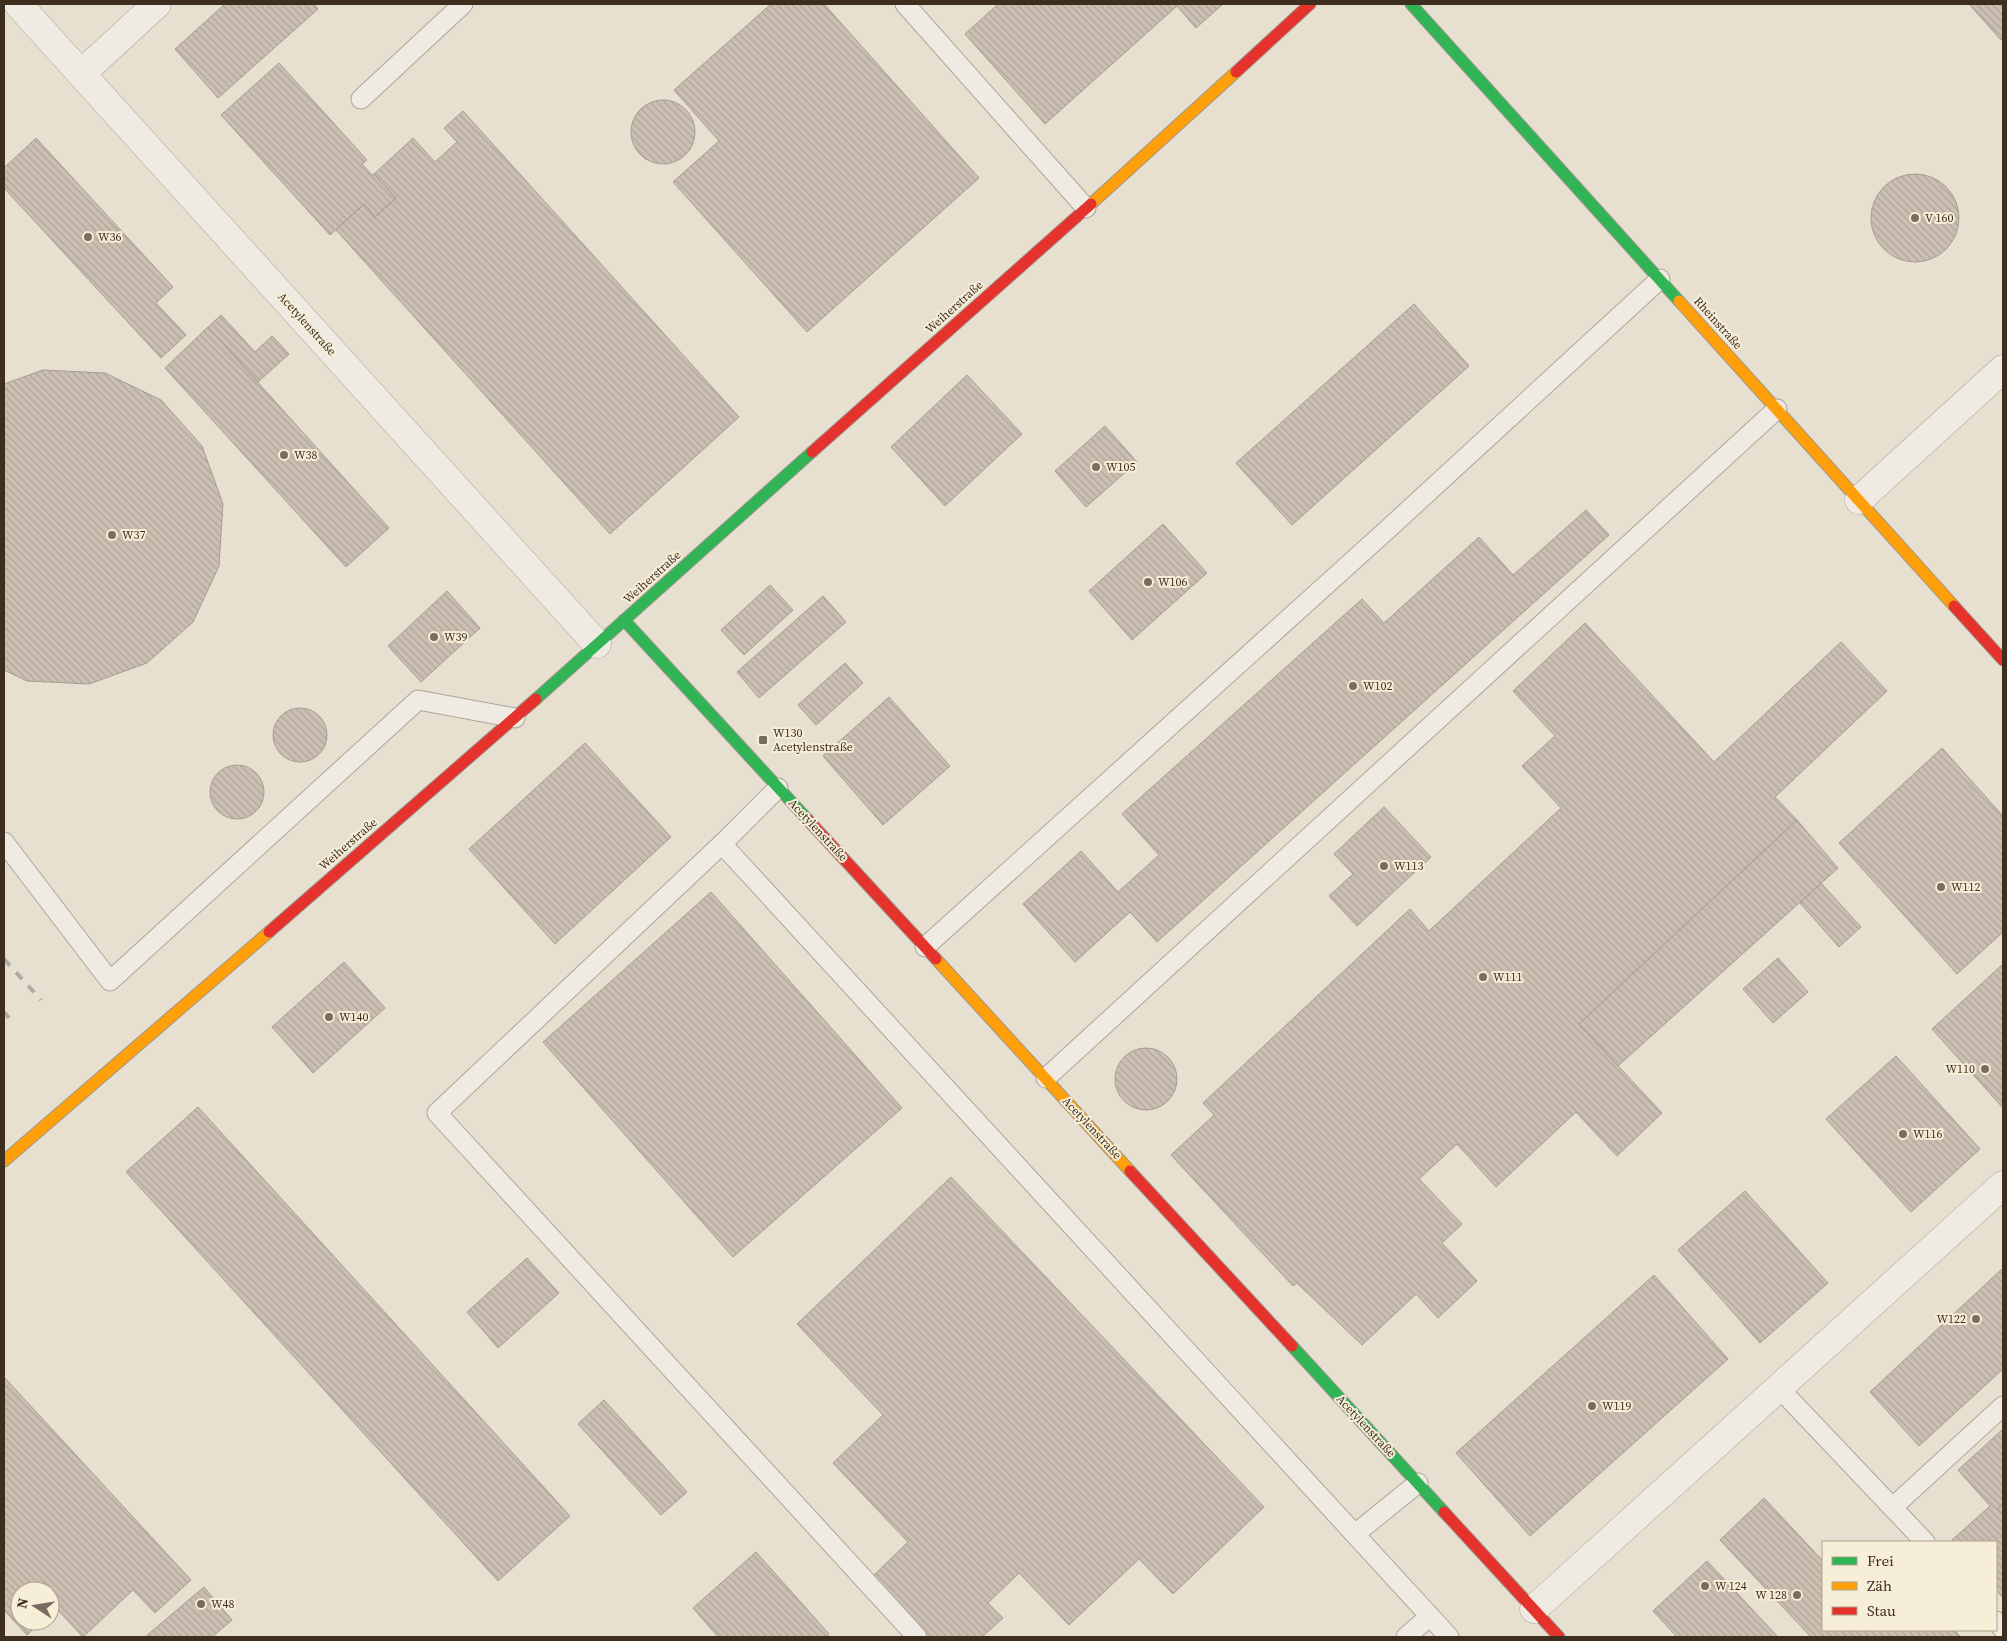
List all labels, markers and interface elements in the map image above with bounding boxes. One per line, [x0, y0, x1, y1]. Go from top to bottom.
place label: V 160 [1925, 210, 1953, 226]
marker: V 160 [1909, 212, 1921, 224]
place label: W36 [98, 229, 122, 245]
marker: W36 [82, 231, 94, 243]
street label: Weiherstraße [922, 277, 986, 337]
street label: Acetylenstraße [274, 289, 340, 359]
street label: Rheinstraße [1690, 293, 1746, 353]
place label: W38 [294, 447, 318, 463]
marker: W38 [278, 449, 290, 461]
place label: W105 [1106, 459, 1136, 475]
marker: W105 [1090, 461, 1102, 473]
place label: W37 [122, 527, 146, 543]
marker: W37 [106, 529, 118, 541]
street label: Weiherstraße [620, 547, 684, 607]
place label: W106 [1158, 574, 1188, 590]
marker: W106 [1142, 576, 1154, 588]
place label: W39 [444, 629, 468, 645]
marker: W39 [428, 631, 440, 643]
place label: W102 [1363, 678, 1393, 694]
marker: W102 [1347, 680, 1359, 692]
place label: W130 Acetylenstraße [773, 725, 853, 755]
marker: W130 Acetylenstraße [757, 734, 769, 746]
street label: Acetylenstraße [785, 795, 851, 865]
street label: Weiherstraße [316, 814, 380, 874]
place label: W113 [1394, 858, 1424, 874]
marker: W113 [1378, 860, 1390, 872]
place label: W112 [1951, 879, 1981, 895]
marker: W112 [1935, 881, 1947, 893]
place label: W111 [1493, 969, 1523, 985]
marker: W111 [1477, 971, 1489, 983]
place label: W140 [339, 1009, 369, 1025]
marker: W140 [323, 1011, 335, 1023]
place label: W110 [1945, 1061, 1975, 1077]
marker: W110 [1979, 1063, 1991, 1075]
street label: Acetylenstraße [1059, 1093, 1125, 1163]
place label: W116 [1913, 1126, 1943, 1142]
marker: W116 [1897, 1128, 1909, 1140]
place label: W122 [1936, 1311, 1966, 1327]
marker: W122 [1970, 1313, 1982, 1325]
street label: Acetylenstraße [1333, 1391, 1399, 1461]
place label: W119 [1602, 1398, 1632, 1414]
marker: W119 [1586, 1400, 1598, 1412]
legend [1822, 1541, 1997, 1631]
text: Frei [1867, 1550, 1894, 1571]
text: Zäh [1867, 1575, 1892, 1596]
place label: W 124 [1715, 1578, 1747, 1594]
marker: W 124 [1699, 1580, 1711, 1592]
north arrow [10, 1581, 60, 1631]
place label: W 128 [1755, 1587, 1787, 1603]
marker: W 128 [1791, 1589, 1803, 1601]
text: N [11, 1596, 33, 1610]
place label: W48 [211, 1596, 235, 1612]
marker: W48 [195, 1598, 207, 1610]
text: Stau [1867, 1600, 1896, 1621]

